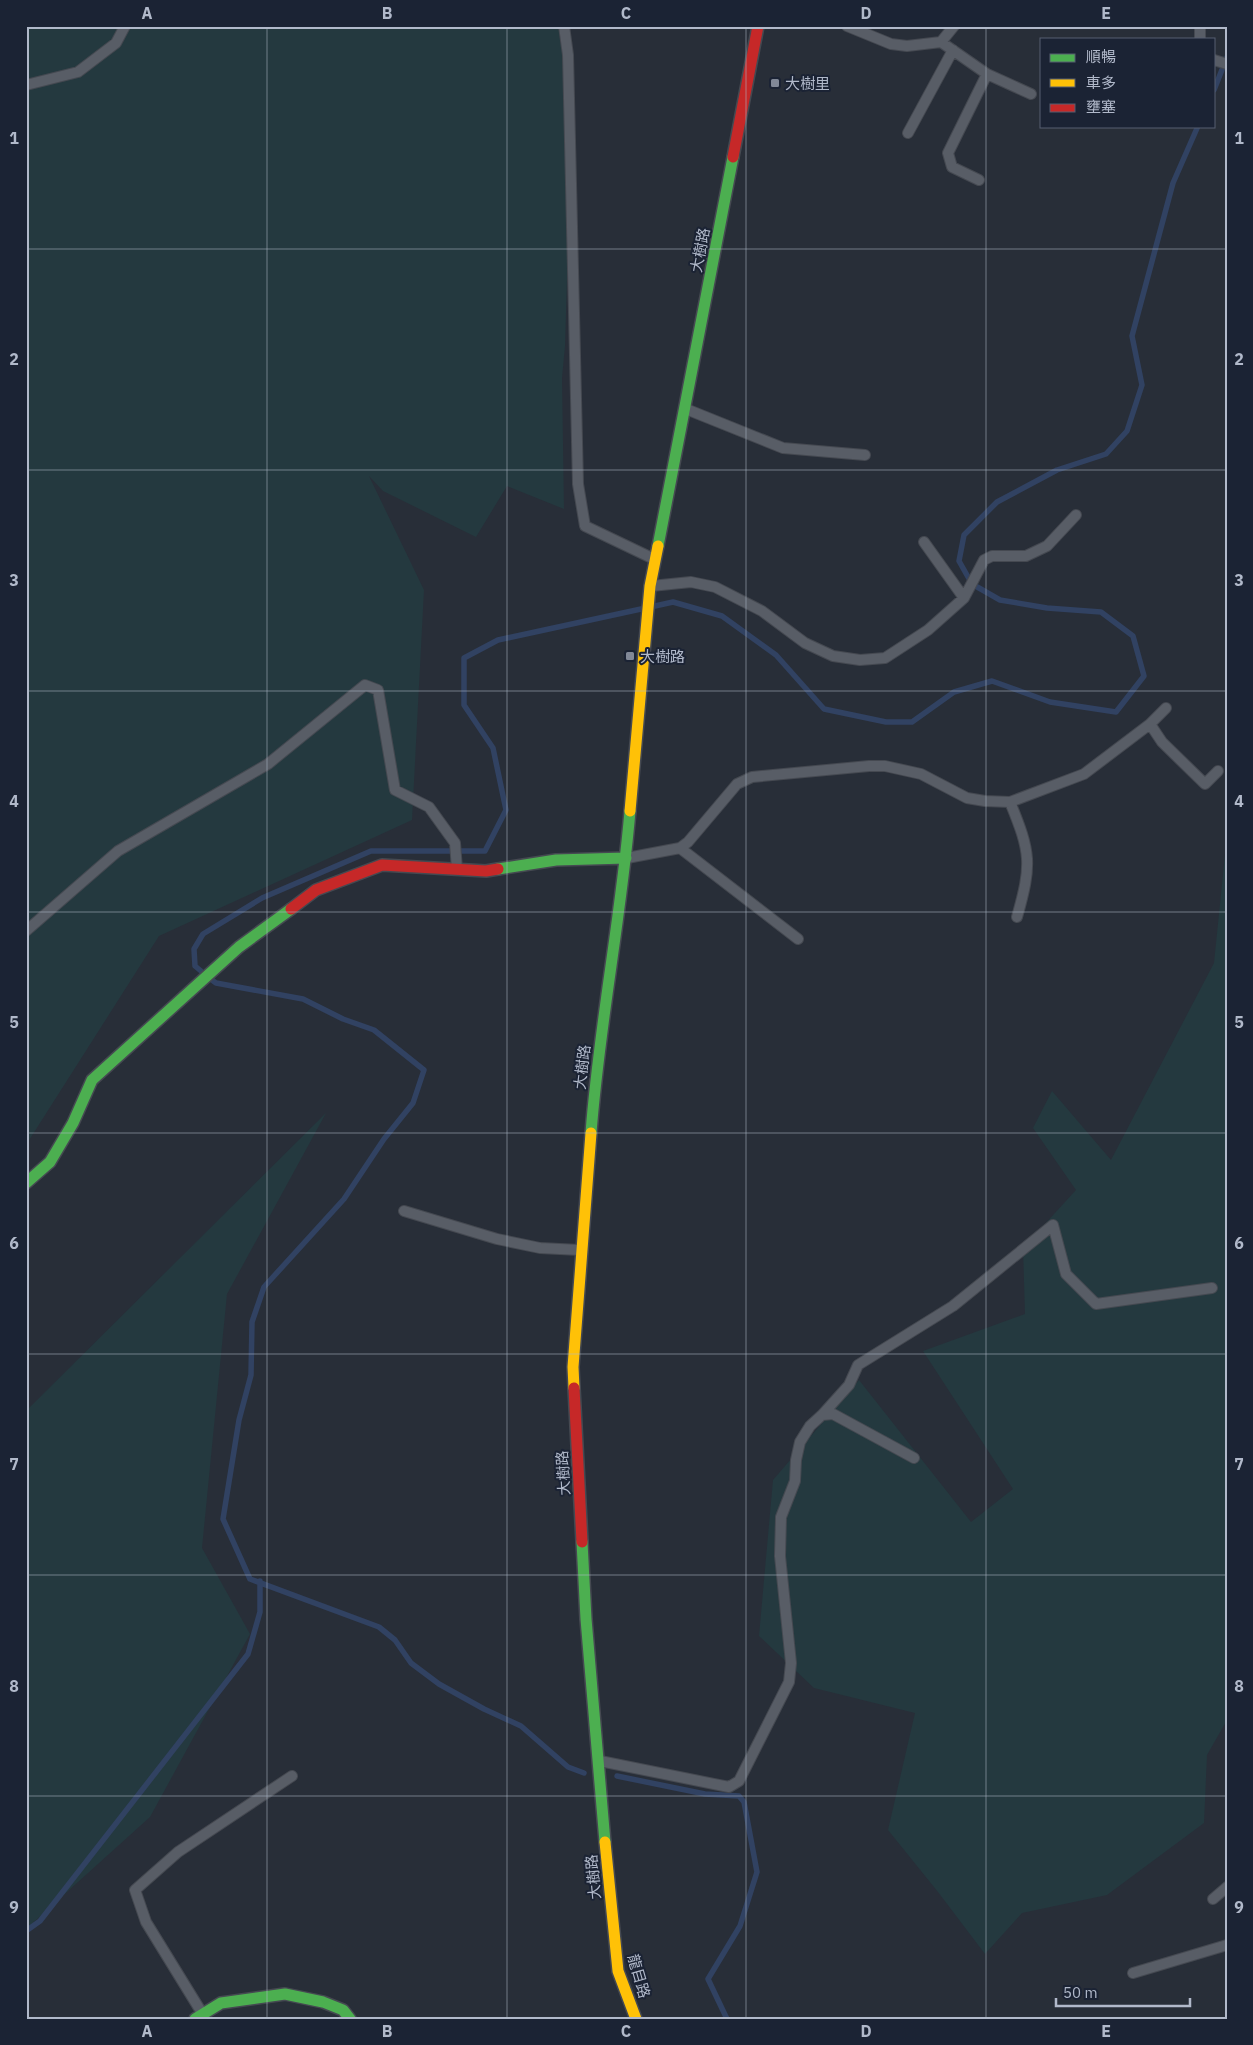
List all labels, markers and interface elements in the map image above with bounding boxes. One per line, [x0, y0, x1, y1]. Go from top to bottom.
text: A [142, 3, 153, 23]
text: B [382, 3, 393, 23]
text: C [621, 3, 631, 23]
text: D [860, 3, 872, 23]
text: E [1101, 3, 1111, 23]
legend [1040, 38, 1216, 128]
text: 順暢 [1086, 47, 1116, 66]
text: 車多 [1086, 73, 1116, 92]
place label: 大樹里 [785, 74, 830, 93]
marker: 大樹里 [769, 77, 781, 89]
text: 壅塞 [1086, 97, 1116, 116]
text: 1 [9, 128, 19, 148]
text: 1 [1234, 128, 1244, 148]
street label: 大樹路 [686, 226, 714, 274]
text: 2 [9, 349, 19, 369]
text: 2 [1234, 349, 1244, 369]
text: 3 [9, 570, 19, 590]
text: 3 [1234, 570, 1244, 590]
place label: 大樹路 [640, 647, 685, 666]
marker: 大樹路 [624, 650, 636, 662]
text: 4 [9, 791, 19, 811]
text: 4 [1234, 791, 1244, 811]
text: 5 [9, 1012, 19, 1032]
text: 5 [1234, 1012, 1244, 1032]
street label: 大樹路 [570, 1044, 594, 1090]
text: 6 [9, 1233, 19, 1253]
text: 6 [1234, 1233, 1244, 1253]
street label: 大樹路 [552, 1450, 574, 1496]
text: 7 [9, 1454, 19, 1474]
text: 7 [1234, 1454, 1244, 1474]
text: 8 [9, 1676, 19, 1696]
text: 8 [1234, 1676, 1244, 1696]
street label: 大樹路 [582, 1854, 604, 1900]
text: 9 [9, 1897, 19, 1917]
text: 9 [1234, 1897, 1244, 1917]
street label: 龍目路 [624, 1952, 654, 2000]
scale bar [1056, 1975, 1189, 2007]
text: 50 m [1063, 1983, 1098, 2002]
text: A [142, 2021, 153, 2041]
text: B [382, 2021, 393, 2041]
text: C [621, 2021, 631, 2041]
text: D [860, 2021, 872, 2041]
text: E [1101, 2021, 1111, 2041]

